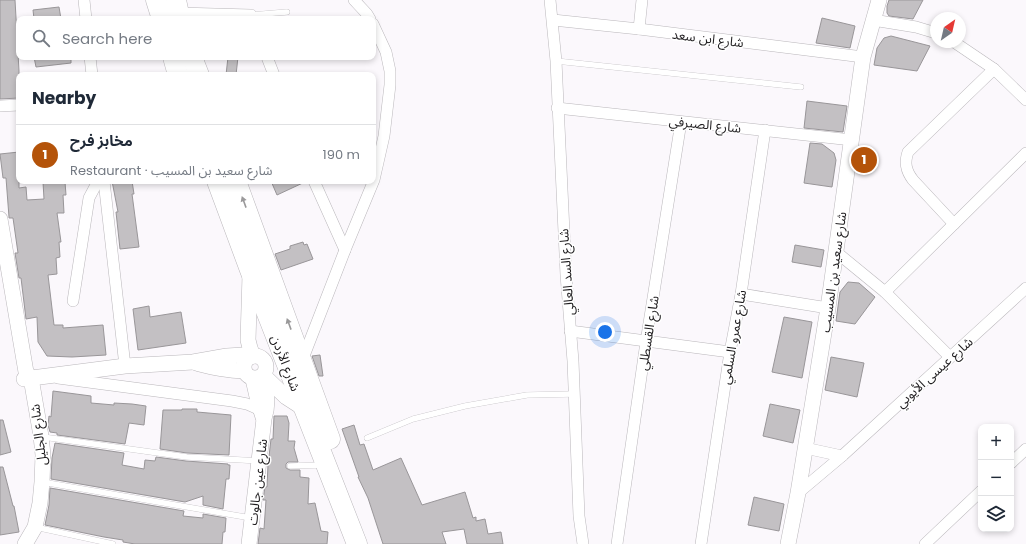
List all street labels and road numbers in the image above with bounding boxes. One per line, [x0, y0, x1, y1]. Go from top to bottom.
street label: شارع ابن سعد [671, 25, 745, 53]
street label: شارع الصيرفي [668, 111, 742, 139]
street label: شارع سعيد بن المسيب [816, 211, 852, 334]
street label: شارع السد العالي [554, 228, 580, 316]
street label: شارع عمرو السلمي [716, 288, 752, 386]
street label: شارع القسطلي [633, 294, 665, 372]
street label: شارع الأردن [265, 332, 305, 394]
street label: شارع عيسى الأيوبي [892, 333, 978, 413]
street label: شارع الجليل [25, 403, 53, 467]
street label: شارع عين جالوت [243, 438, 273, 527]

